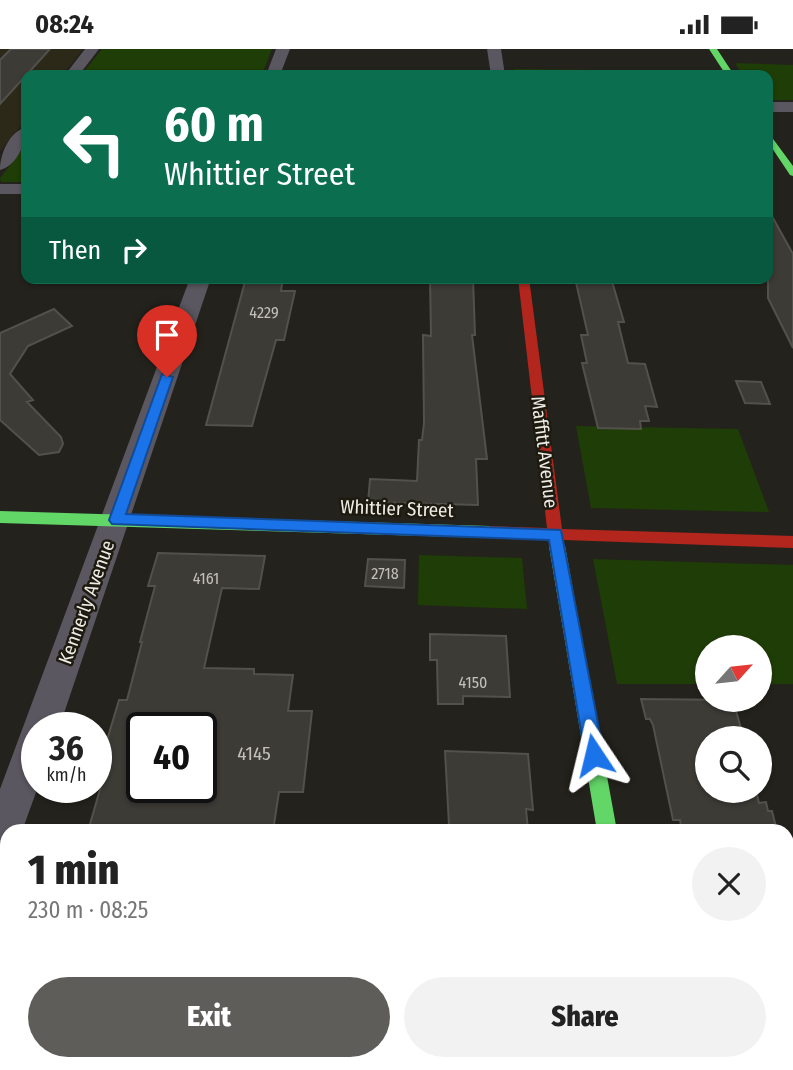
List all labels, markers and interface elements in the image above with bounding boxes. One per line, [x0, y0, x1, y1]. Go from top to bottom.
text: 08:24 [35, 9, 94, 40]
text: 60 m [164, 95, 264, 154]
icon: left [49, 98, 140, 189]
text: Whittier Street [164, 155, 355, 193]
icon: right [115, 231, 153, 269]
text: Then [49, 235, 101, 266]
house number: 4229 [249, 303, 279, 322]
pin [137, 305, 197, 377]
icon: arrive [148, 316, 186, 354]
street label: Maffitt Avenue [526, 395, 563, 509]
street label: Whittier Street [340, 495, 455, 522]
street label: Kennerly Avenue [53, 537, 120, 667]
house number: 2718 [371, 564, 399, 583]
house number: 4161 [193, 569, 219, 588]
north arrow [695, 635, 772, 712]
map controls [695, 635, 772, 803]
house number: 4150 [459, 673, 487, 692]
speed limit sign: 40 [126, 712, 217, 803]
position arrow [557, 718, 631, 792]
button: search [695, 726, 772, 803]
text: 36 [49, 727, 84, 769]
house number: 4145 [237, 742, 271, 765]
text: km/h [46, 764, 87, 786]
text: 1 min [28, 845, 119, 895]
button: close [692, 847, 766, 921]
text: 230 m · 08:25 [28, 896, 148, 924]
button: Exit [28, 977, 390, 1057]
button: Share [404, 977, 766, 1057]

